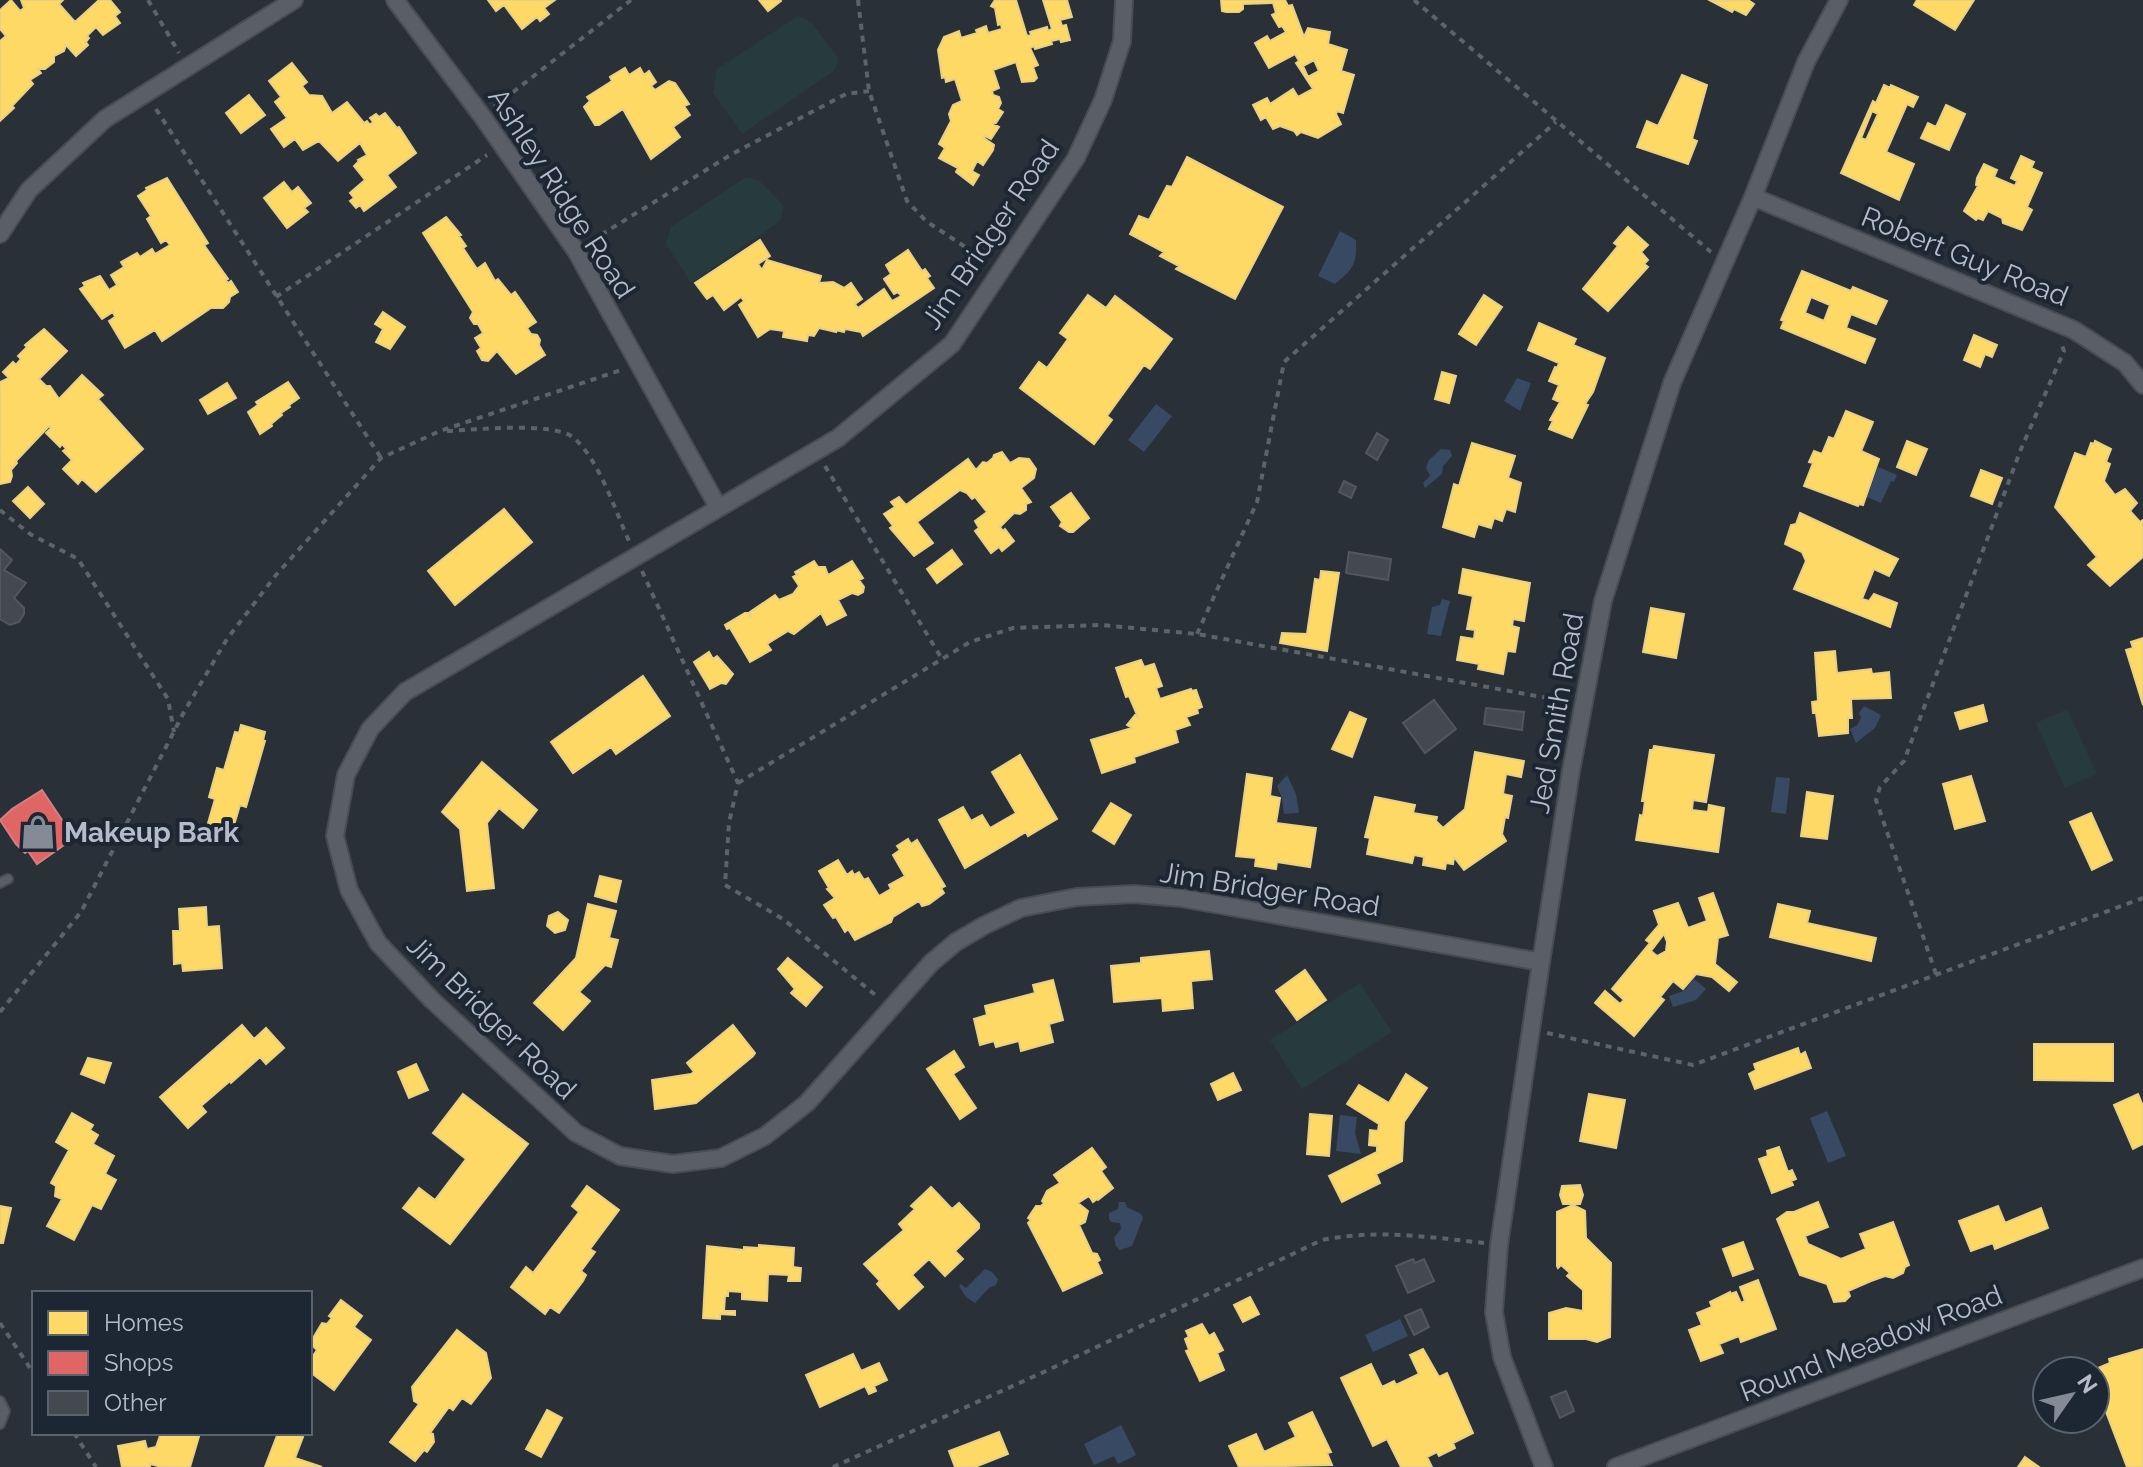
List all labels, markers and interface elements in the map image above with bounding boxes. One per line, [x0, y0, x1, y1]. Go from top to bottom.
street label: Ashley Ridge Road [481, 82, 642, 304]
street label: Jim Bridger Road [915, 133, 1066, 335]
street label: Robert Guy Road [1857, 200, 2073, 313]
street label: Jed Smith Road [1523, 610, 1590, 816]
shop icon: Makeup Bark [19, 813, 57, 851]
place label: Makeup Bark [64, 816, 239, 849]
street label: Jim Bridger Road [1158, 856, 1382, 923]
street label: Jim Bridger Road [400, 928, 583, 1106]
street label: Round Meadow Road [1736, 1278, 2007, 1409]
legend [32, 1291, 312, 1435]
text: Homes [104, 1308, 184, 1337]
text: Shops [104, 1348, 173, 1377]
north arrow [2031, 1355, 2111, 1435]
text: N [2072, 1370, 2103, 1398]
text: Other [104, 1388, 167, 1417]

